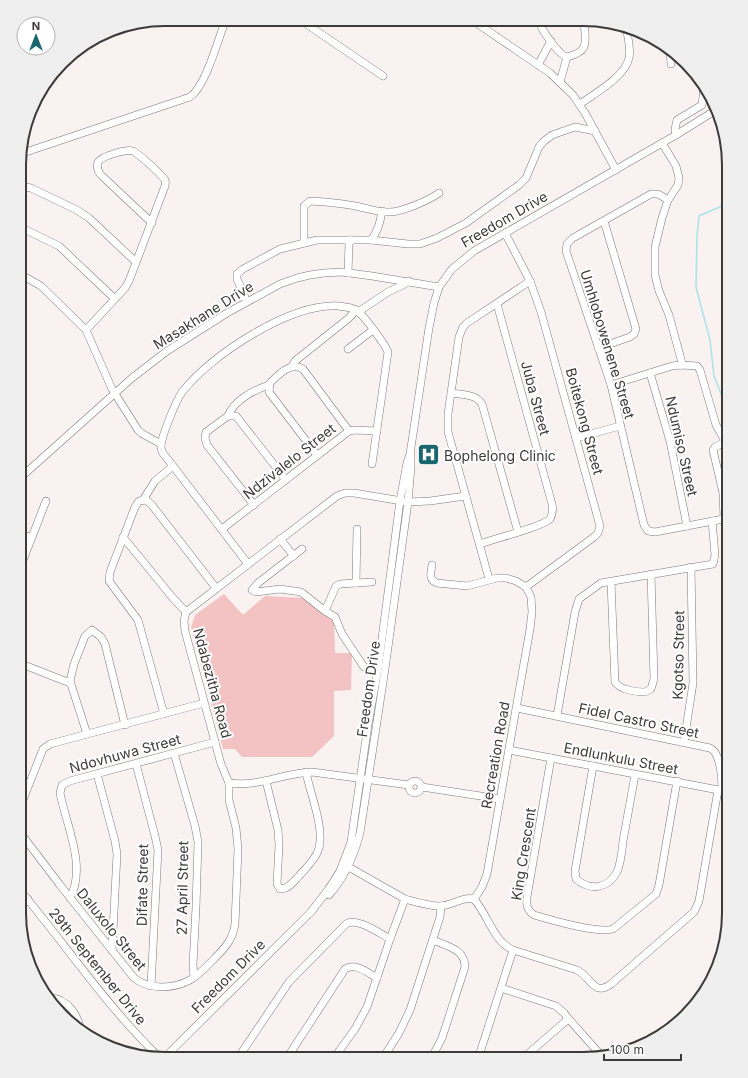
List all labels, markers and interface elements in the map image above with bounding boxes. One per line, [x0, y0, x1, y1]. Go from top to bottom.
north arrow [16, 16, 56, 56]
text: N [32, 19, 40, 33]
street label: Freedom Drive [458, 187, 550, 251]
street label: Umhlobowenene Street [577, 267, 639, 421]
street label: Masakhane Drive [150, 277, 256, 353]
street label: Juba Street [518, 359, 554, 437]
street label: Boitekong Street [563, 366, 608, 477]
street label: Ndumiso Street [662, 394, 702, 498]
street label: Ndzivalelo Street [239, 419, 339, 502]
hospital icon: Bophelong Clinic [415, 442, 441, 468]
place label: Bophelong Clinic [444, 447, 556, 464]
street label: Kgotso Street [669, 610, 687, 700]
street label: Ndabezitha Road [190, 626, 236, 740]
street label: Freedom Drive [353, 640, 383, 738]
street label: Fidel Castro Street [577, 699, 701, 741]
street label: Recreation Road [477, 700, 513, 810]
street label: Ndovhuwa Street [68, 730, 183, 776]
street label: Endlunkulu Street [562, 739, 680, 778]
street label: King Crescent [507, 806, 539, 902]
street label: 27 April Street [173, 840, 191, 935]
street label: Difate Street [133, 843, 151, 926]
street label: Daluxolo Street [74, 885, 151, 974]
street label: 29th September Drive [46, 904, 150, 1028]
street label: Freedom Drive [188, 936, 268, 1016]
scale bar [604, 1036, 681, 1062]
text: 100 m [610, 1042, 644, 1057]

